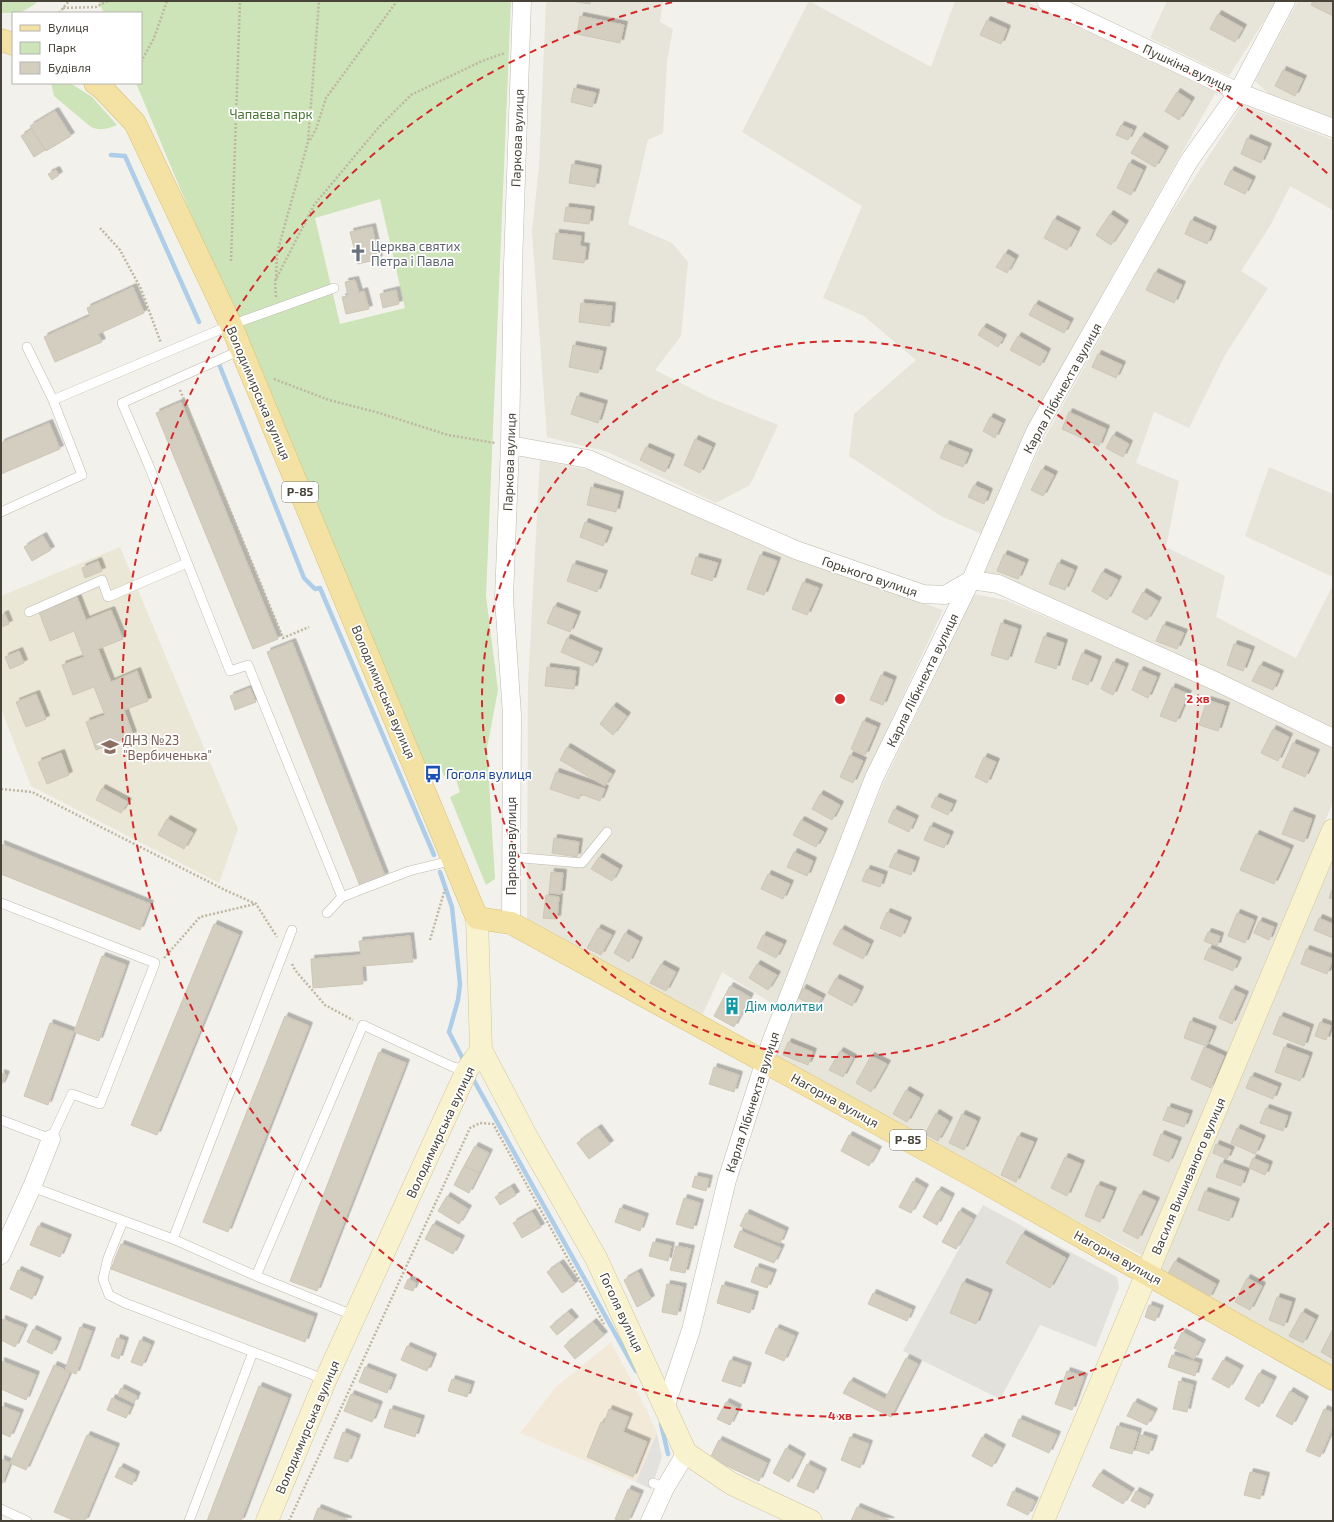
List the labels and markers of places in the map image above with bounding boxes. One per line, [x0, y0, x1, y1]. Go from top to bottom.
place label: Церква святих Петра і Павла [371, 238, 460, 269]
church icon: Церква святих Петра і Павла [348, 243, 368, 263]
centre of rings [833, 692, 847, 706]
place label: ДНЗ №23 "Вербиченька" [123, 732, 212, 763]
school or university icon: ДНЗ №23 "Вербиченька" [100, 737, 120, 757]
bus stop icon: Гоголя вулиця [423, 764, 443, 784]
place label: Гоголя вулиця [446, 766, 532, 782]
building icon: Дім молитви [722, 996, 742, 1016]
place label: Дім молитви [745, 998, 823, 1014]

